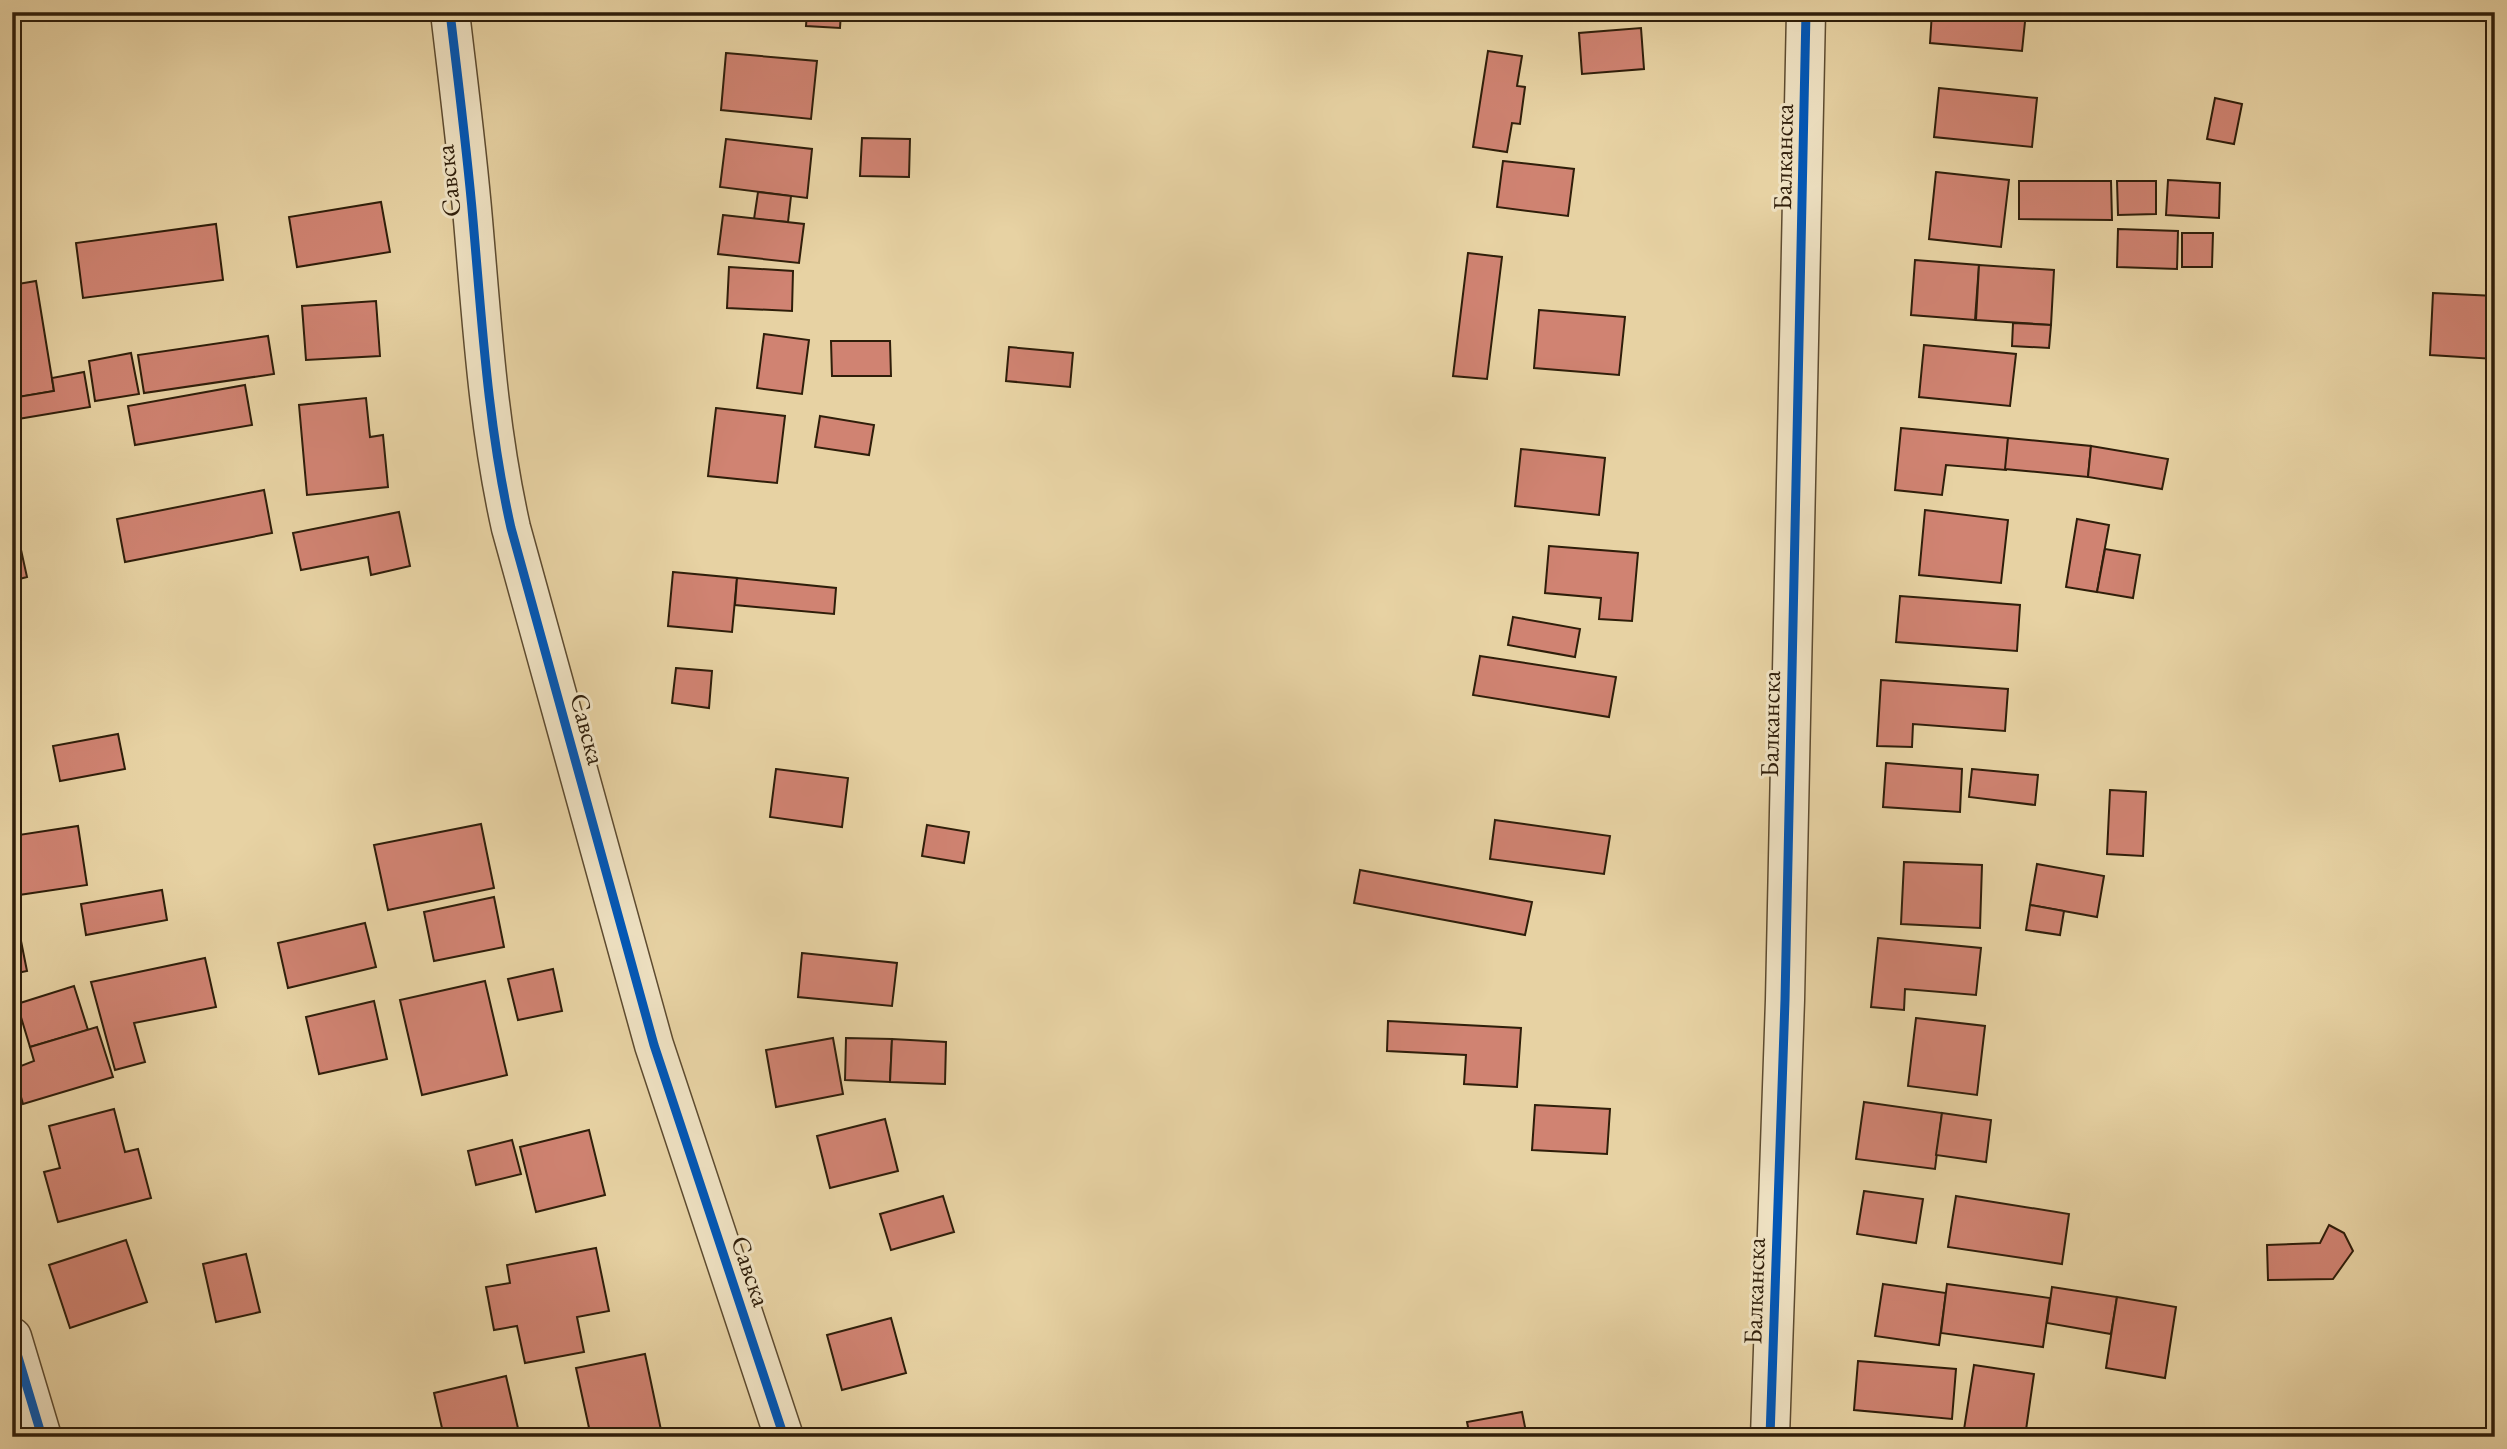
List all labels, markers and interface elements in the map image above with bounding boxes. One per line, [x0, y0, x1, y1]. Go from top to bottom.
street label: Балканска [1765, 103, 1801, 211]
street label: Савска [427, 143, 469, 219]
street label: Балканска [1752, 670, 1788, 778]
street label: Савска [562, 690, 614, 769]
street label: Савска [723, 1231, 779, 1311]
street label: Балканска [1735, 1236, 1773, 1345]

